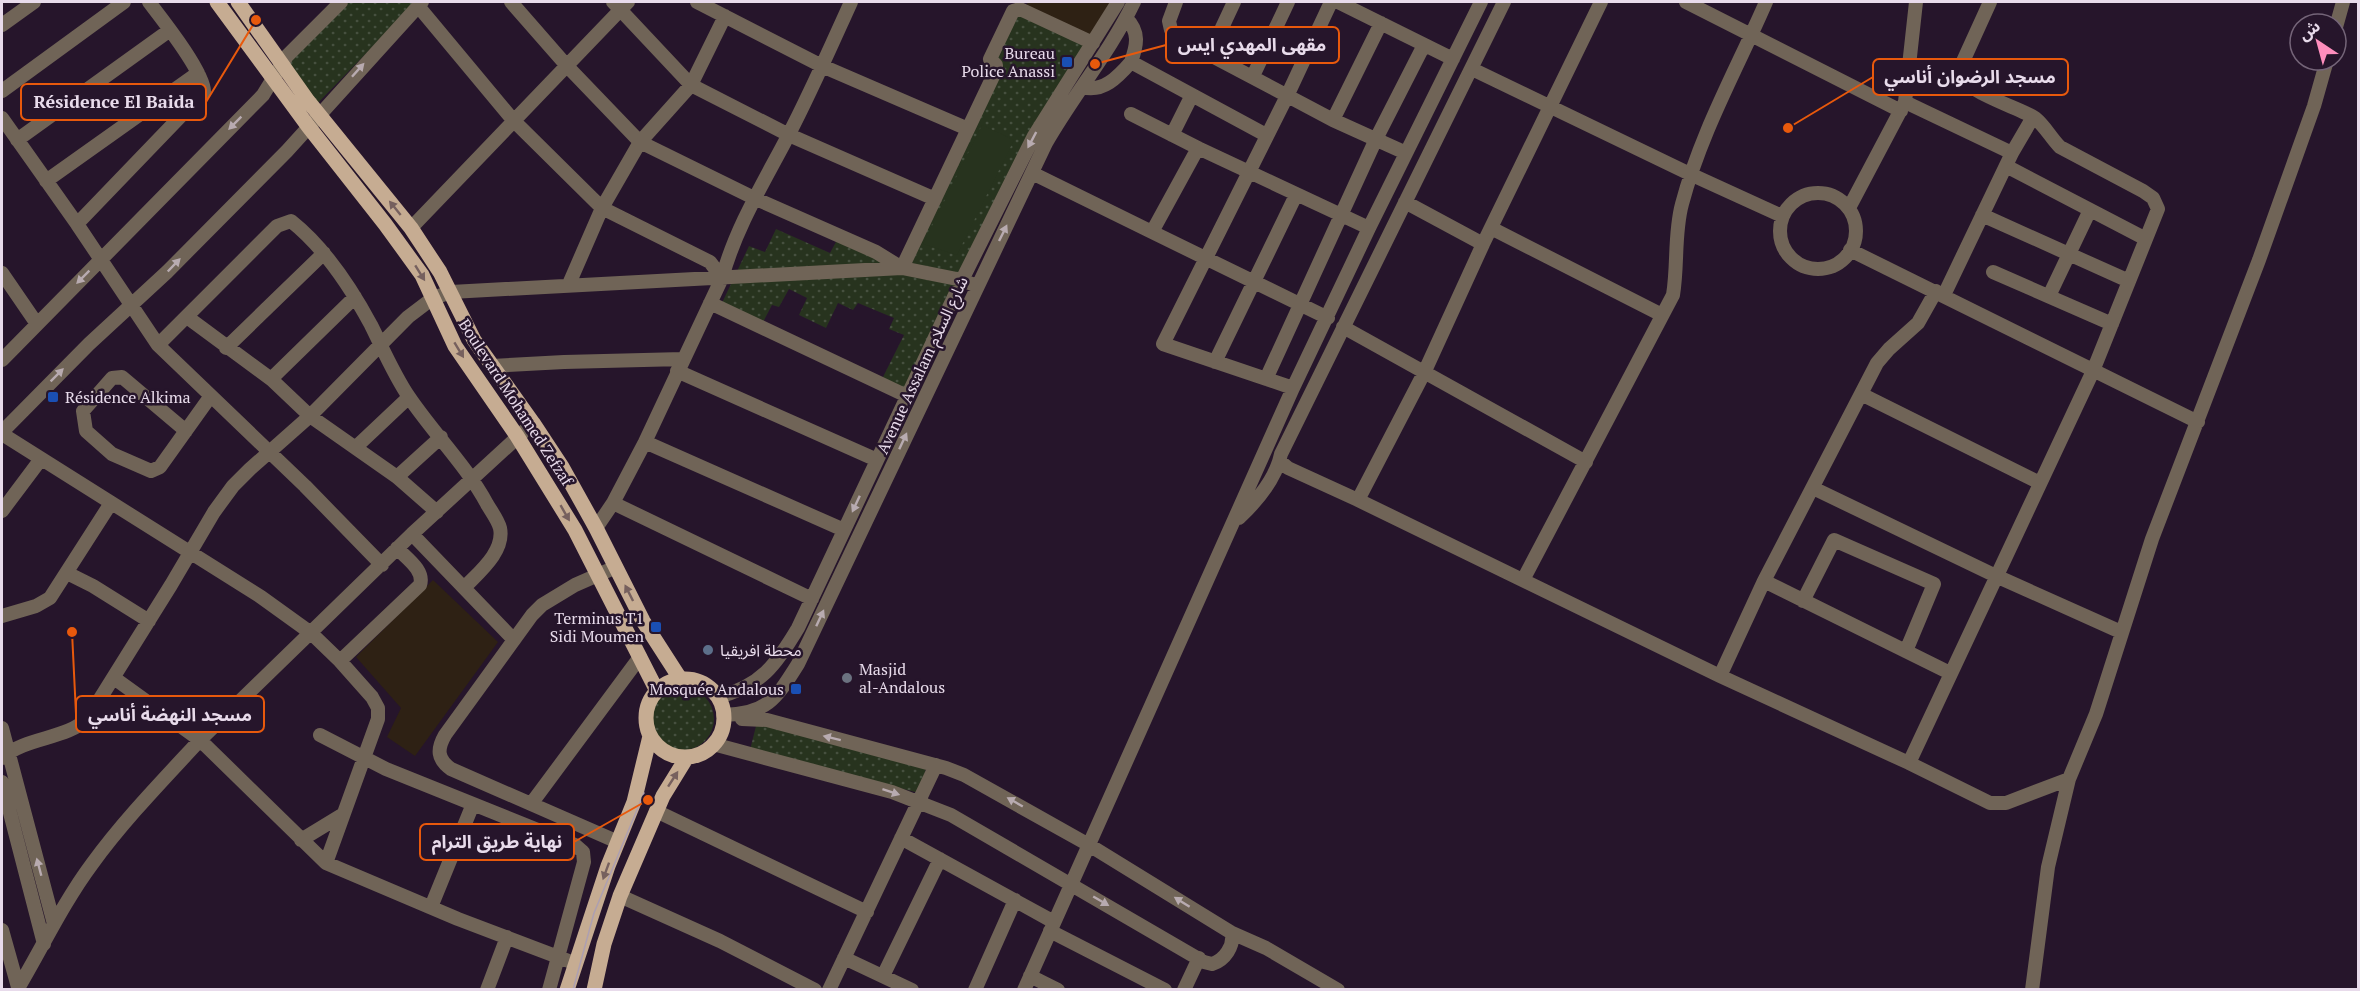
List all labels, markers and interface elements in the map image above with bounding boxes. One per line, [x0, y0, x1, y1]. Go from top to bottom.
north arrow [2288, 12, 2348, 72]
text: ش [2294, 14, 2325, 45]
callout: مقهى المهدي ايس [1166, 27, 1339, 63]
text: مقهى المهدي ايس [1178, 32, 1326, 59]
place label: Bureau Police Anassi [961, 42, 1055, 82]
marker: Bureau Police Anassi [1060, 55, 1074, 69]
callout: مسجد الرضوان أناسي [1873, 59, 2068, 95]
one-way arrow [351, 62, 365, 77]
text: مسجد الرضوان أناسي [1884, 64, 2056, 91]
callout: Résidence El Baida [21, 84, 206, 120]
text: Résidence El Baida [33, 89, 195, 113]
one-way arrow [229, 115, 243, 129]
one-way arrow [1027, 132, 1037, 149]
one-way arrow [390, 201, 402, 216]
one-way arrow [998, 225, 1007, 242]
one-way arrow [166, 258, 180, 272]
one-way arrow [414, 265, 425, 281]
one-way arrow [77, 269, 91, 283]
street label: Avenue Assalam شارع السلام [871, 273, 975, 458]
street label: Boulevard Mohamed Zefzaf [454, 314, 579, 491]
one-way arrow [453, 342, 464, 358]
one-way arrow [50, 369, 64, 383]
place label: Résidence Alkima [65, 386, 191, 408]
marker: Résidence Alkima [46, 390, 60, 404]
one-way arrow [899, 433, 908, 450]
one-way arrow [852, 496, 861, 513]
one-way arrow [560, 505, 571, 521]
one-way arrow [625, 585, 634, 602]
place label: Terminus T1 Sidi Moumen [550, 607, 644, 647]
one-way arrow [816, 609, 825, 626]
marker: Terminus T1 Sidi Moumen [649, 620, 663, 634]
place label: محطة افريقيا [720, 639, 802, 661]
marker: محطة افريقيا [701, 643, 715, 657]
place label: Masjid al-Andalous [859, 658, 945, 698]
marker: Masjid al-Andalous [840, 671, 854, 685]
place label: Mosquée Andalous [650, 678, 784, 700]
marker: Mosquée Andalous [789, 682, 803, 696]
callout: مسجد النهضة أناسي [76, 696, 264, 732]
text: مسجد النهضة أناسي [88, 702, 252, 729]
one-way arrow [823, 733, 841, 743]
one-way arrow [668, 770, 679, 787]
one-way arrow [882, 788, 900, 797]
one-way arrow [1006, 797, 1023, 807]
callout: نهاية طريق الترام [420, 824, 574, 860]
text: نهاية طريق الترام [432, 829, 562, 855]
one-way arrow [34, 858, 43, 876]
one-way arrow [601, 863, 611, 881]
one-way arrow [1093, 896, 1109, 907]
one-way arrow [1174, 897, 1190, 908]

